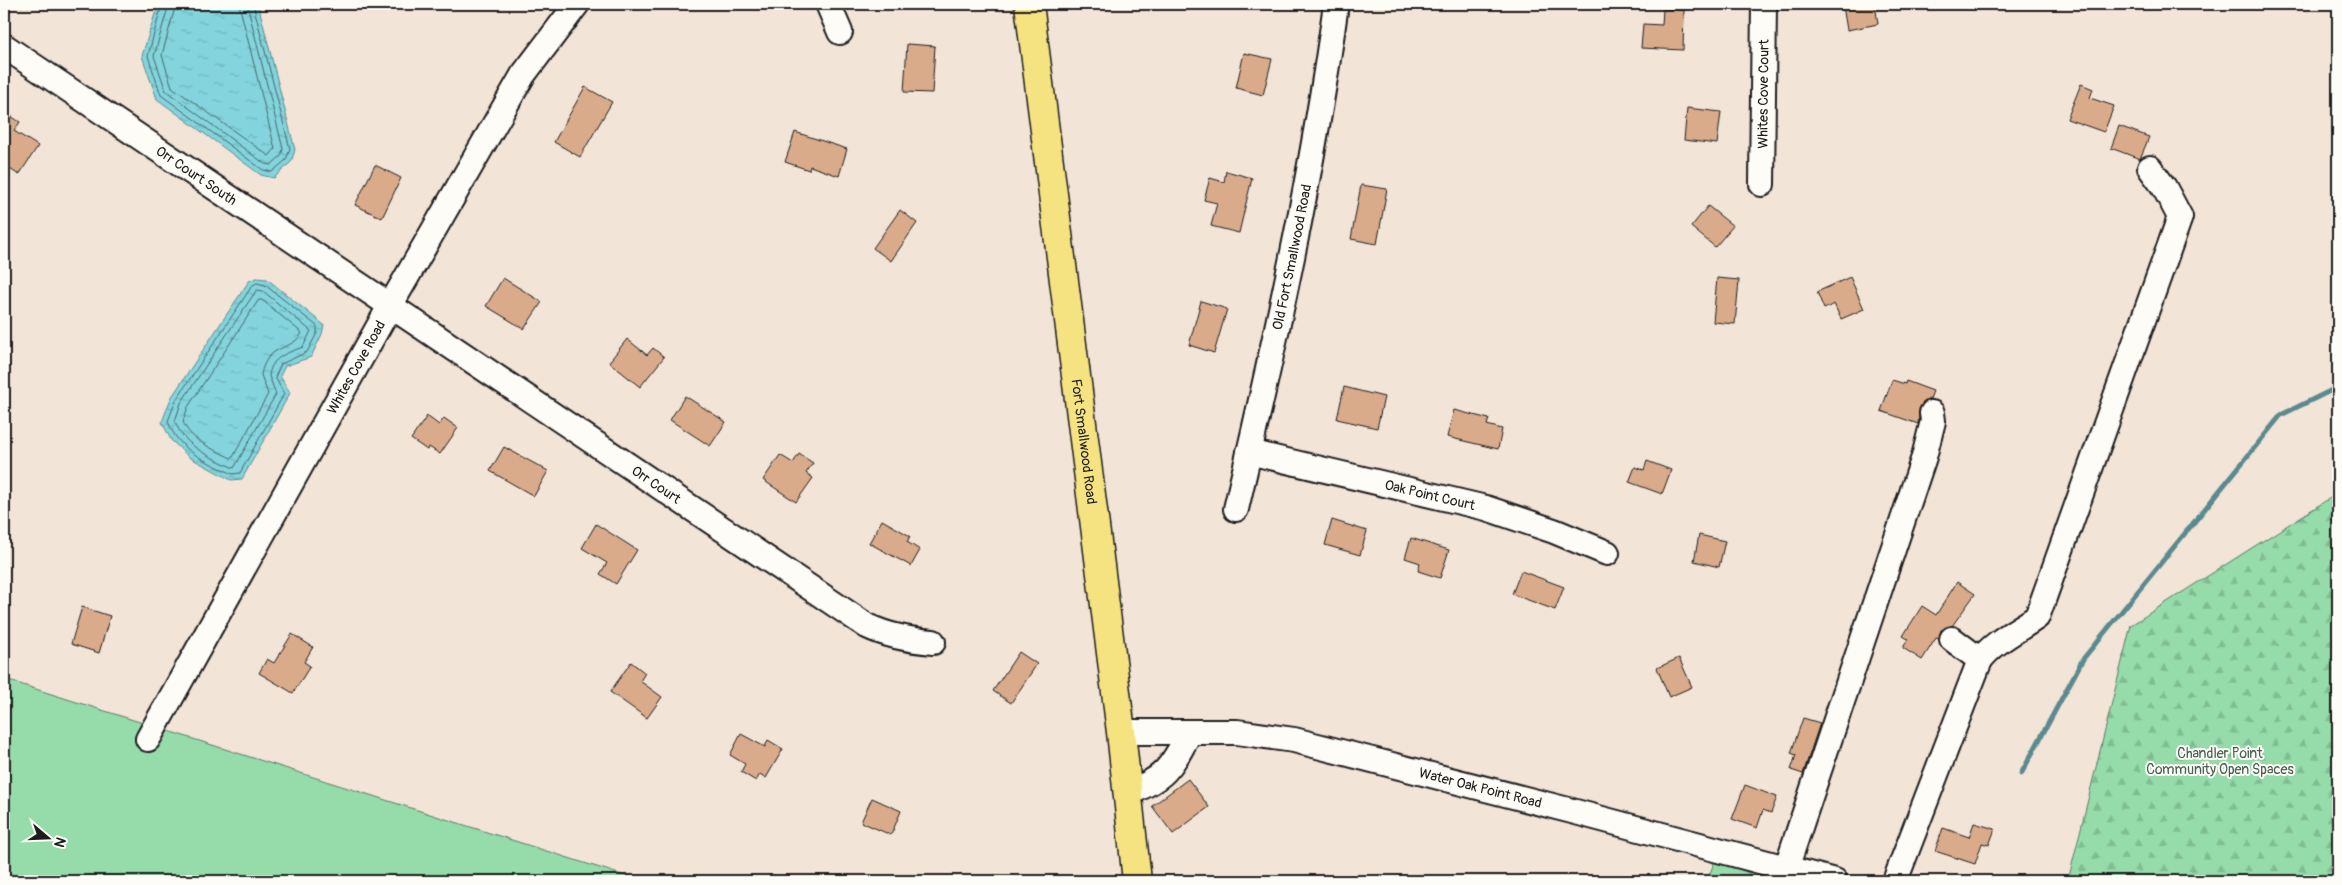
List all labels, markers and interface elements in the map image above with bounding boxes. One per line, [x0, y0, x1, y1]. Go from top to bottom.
street label: Whites Cove Court [1754, 39, 1772, 149]
street label: Orr Court South [153, 142, 240, 209]
street label: Old Fort Smallwood Road [1268, 183, 1315, 332]
street label: Whites Cove Road [323, 317, 389, 417]
street label: Fort Smallwood Road [1068, 378, 1101, 505]
street label: Orr Court [628, 462, 685, 507]
street label: Oak Point Court [1383, 476, 1477, 514]
park label: Chandler Point Community Open Spaces [2146, 745, 2294, 778]
street label: Water Oak Point Road [1417, 764, 1544, 811]
north arrow [22, 812, 72, 862]
text: N [50, 835, 69, 849]

